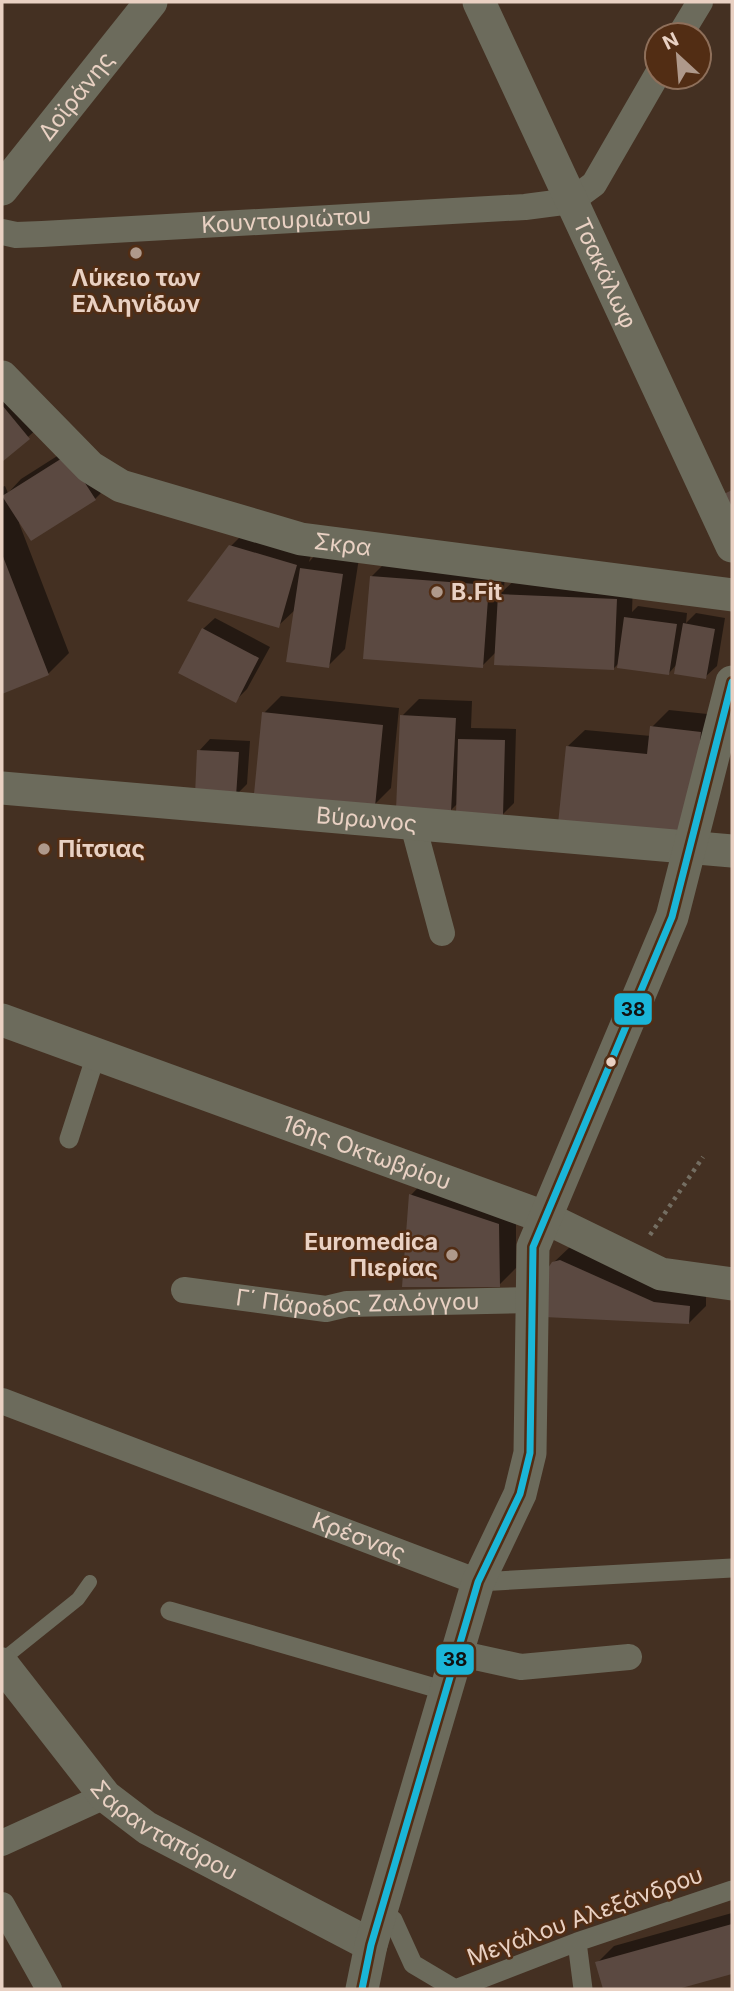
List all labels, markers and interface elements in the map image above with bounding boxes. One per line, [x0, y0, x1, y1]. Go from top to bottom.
north arrow [643, 21, 713, 91]
text: N [659, 28, 682, 55]
street label: Δοϊράνης [32, 46, 120, 146]
street label: Κουντουριώτου [201, 202, 372, 239]
street label: Τσακάλωφ [567, 213, 643, 333]
marker: Λύκειο των Ελληνίδων [128, 245, 144, 261]
place label: Λύκειο των Ελληνίδων [71, 264, 201, 318]
street label: Σκρα [313, 527, 373, 562]
place label: B.Fit [451, 578, 503, 606]
marker: B.Fit [429, 584, 445, 600]
street label: Βύρωνος [315, 801, 418, 838]
place label: Πίτσιας [58, 835, 145, 863]
marker: Πίτσιας [36, 841, 52, 857]
line badge: 38 [613, 992, 653, 1026]
text: 38 [621, 998, 645, 1021]
unlabelled marker [604, 1055, 618, 1069]
street label: 16ης Οκτωβρίου [279, 1109, 455, 1196]
place label: Euromedica Πιερίας [304, 1228, 438, 1282]
marker: Euromedica Πιερίας [444, 1247, 460, 1263]
street label: Γ΄ Πάροδος Ζαλόγγου [234, 1283, 480, 1324]
street label: Κρέσνας [308, 1506, 410, 1567]
line badge: 38 [435, 1643, 475, 1676]
text: 38 [443, 1648, 467, 1671]
street label: Σαρανταπόρου [84, 1775, 242, 1887]
street label: Μεγάλου Αλεξάνδρου [463, 1860, 707, 1972]

